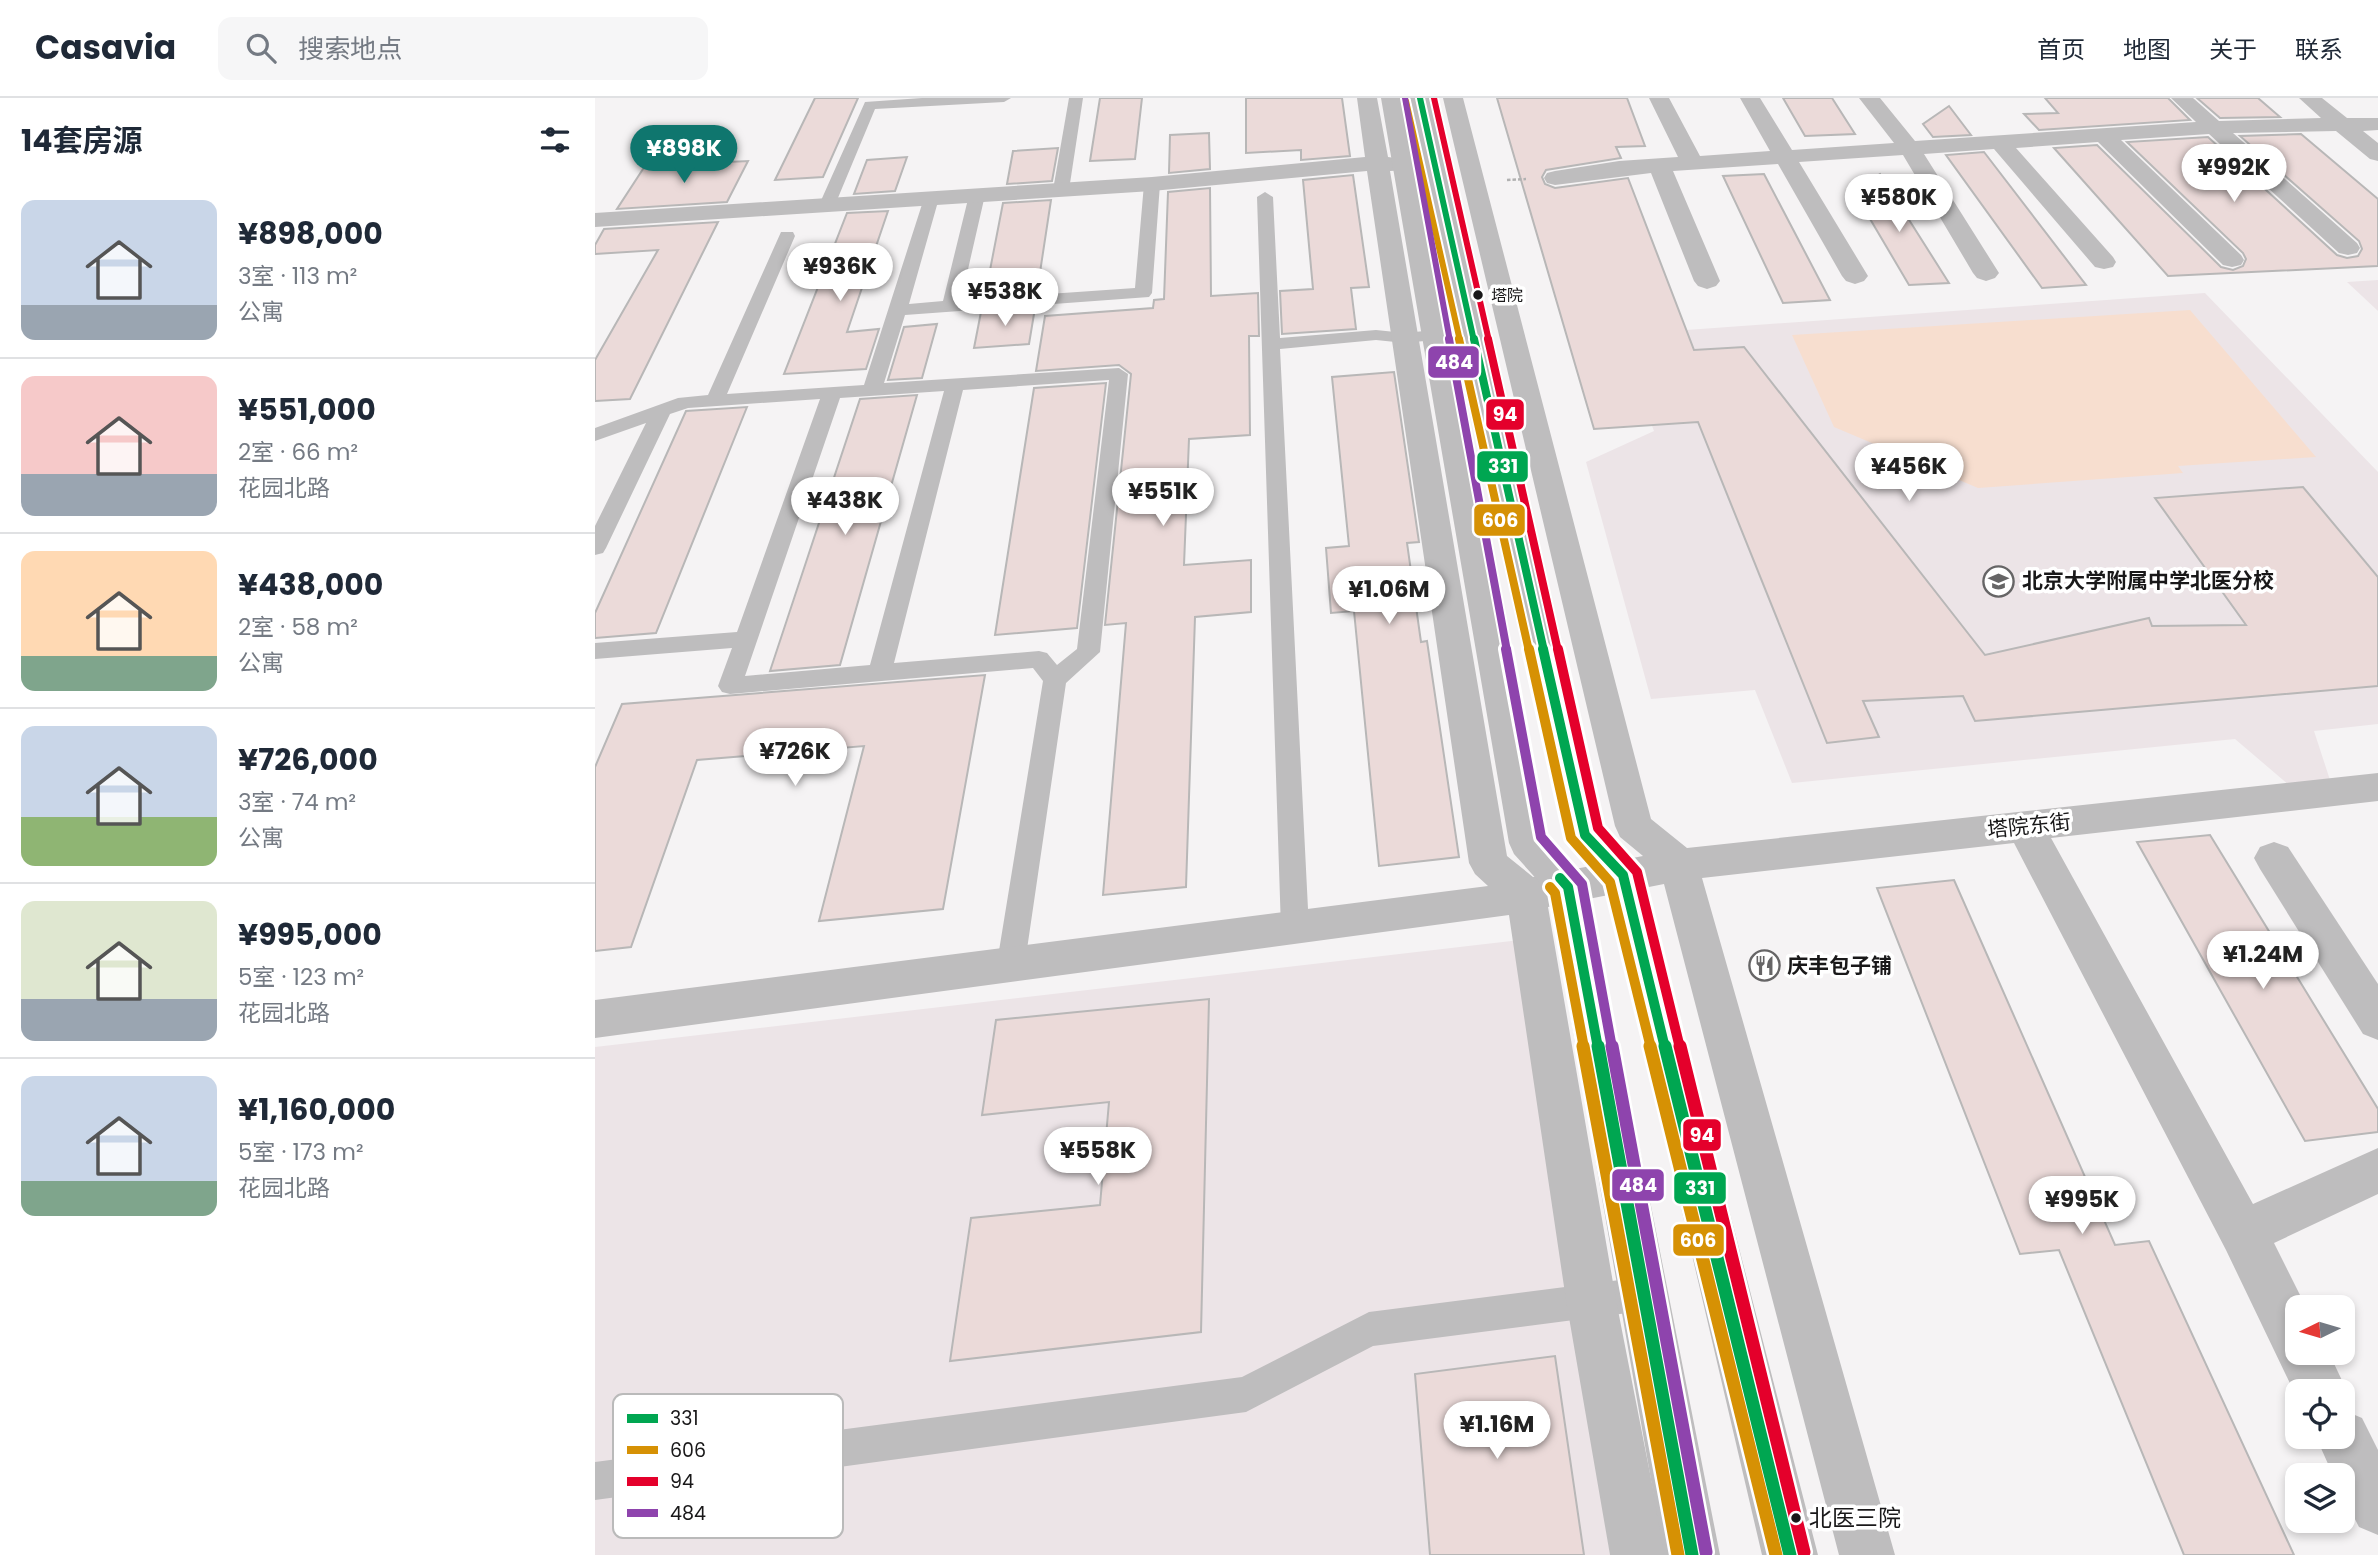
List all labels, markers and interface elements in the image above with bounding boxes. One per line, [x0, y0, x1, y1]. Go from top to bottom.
search box [218, 17, 708, 80]
text: Casavia [35, 24, 176, 71]
icon: search [242, 29, 280, 67]
text: 搜索地点 [298, 31, 402, 67]
text: 首页 [2037, 33, 2085, 66]
text: 地图 [2123, 33, 2171, 66]
text: 关于 [2209, 33, 2257, 66]
text: 联系 [2295, 33, 2343, 66]
text: 14套房源 [21, 119, 143, 162]
icon: filters [536, 121, 574, 159]
pin: ¥898K [635, 126, 733, 185]
text: ¥898K [646, 132, 722, 164]
pin: ¥992K [2185, 144, 2283, 204]
text: ¥992K [2198, 151, 2270, 183]
pin: ¥580K [1850, 174, 1948, 234]
text: ¥580K [1861, 181, 1937, 213]
text: ¥898,000 [238, 212, 383, 255]
icon: home [77, 228, 161, 312]
pin: ¥936K [791, 244, 889, 303]
text: ¥936K [803, 250, 877, 282]
text: 3室 · 113 m² [238, 260, 357, 292]
pin: ¥538K [956, 268, 1054, 328]
text: ¥538K [967, 275, 1043, 307]
place label: 塔院 [1491, 284, 1523, 307]
marker: 塔院 [1471, 288, 1485, 302]
text: 公寓 [238, 296, 284, 328]
line badge: 484 [1427, 345, 1480, 379]
text: 484 [1435, 349, 1473, 376]
text: ¥551,000 [238, 388, 376, 431]
line badge: 94 [1485, 398, 1525, 431]
text: 94 [1493, 401, 1517, 428]
icon: home [77, 404, 161, 488]
text: 2室 · 66 m² [238, 436, 358, 468]
pin: ¥456K [1860, 444, 1958, 503]
line badge: 331 [1476, 450, 1529, 483]
text: ¥456K [1871, 450, 1947, 482]
text: 331 [1488, 453, 1518, 480]
pin: ¥551K [1114, 468, 1212, 528]
text: 花园北路 [238, 472, 330, 504]
text: ¥551K [1128, 475, 1198, 507]
pin: ¥438K [796, 478, 894, 537]
text: ¥438K [807, 484, 883, 516]
line badge: 606 [1473, 503, 1526, 537]
text: 606 [1482, 507, 1518, 534]
text: ¥438,000 [238, 563, 383, 606]
school or university icon: 北京大学附属中学北医分校 [1982, 564, 2016, 598]
pin: ¥1.06M [1332, 566, 1446, 626]
place label: 北京大学附属中学北医分校 [2022, 566, 2274, 595]
text: ¥1.06M [1348, 573, 1430, 605]
icon: home [77, 579, 161, 663]
text: 2室 · 58 m² [238, 611, 358, 643]
text: 公寓 [238, 647, 284, 679]
pin: ¥726K [746, 728, 844, 788]
text: ¥726K [759, 735, 831, 767]
text: ¥726,000 [238, 738, 378, 781]
icon: home [77, 754, 161, 838]
text: 3室 · 74 m² [238, 786, 356, 818]
street label: 塔院东街 [1986, 807, 2072, 844]
text: 公寓 [238, 822, 284, 854]
text: ¥995,000 [238, 913, 382, 956]
icon: home [77, 929, 161, 1013]
pin: ¥1.24M [2206, 932, 2320, 991]
text: ¥1.24M [2223, 938, 2303, 970]
restaurant icon: 庆丰包子铺 [1747, 949, 1781, 983]
place label: 庆丰包子铺 [1787, 951, 1892, 980]
text: 5室 · 123 m² [238, 961, 364, 993]
text: 花园北路 [238, 997, 330, 1029]
text: ¥1,160,000 [238, 1088, 395, 1131]
icon: home [77, 1104, 161, 1188]
line badge: 94 [1682, 1118, 1722, 1152]
text: 94 [1690, 1122, 1714, 1149]
pin: ¥558K [1049, 1128, 1147, 1187]
text: ¥558K [1060, 1134, 1136, 1166]
text: 5室 · 173 m² [238, 1136, 364, 1168]
line badge: 484 [1611, 1168, 1665, 1202]
line badge: 331 [1673, 1171, 1727, 1205]
text: 花园北路 [238, 1172, 330, 1204]
text: 484 [1619, 1172, 1657, 1199]
text: 331 [1685, 1175, 1715, 1202]
pin: ¥995K [2033, 1176, 2131, 1236]
text: ¥995K [2045, 1183, 2119, 1215]
line badge: 606 [1672, 1223, 1725, 1257]
text: 606 [1680, 1227, 1716, 1254]
north arrow [2285, 1295, 2355, 1365]
map controls [2285, 1295, 2355, 1533]
button: locate [2285, 1379, 2355, 1449]
legend [613, 1394, 843, 1538]
pin: ¥1.16M [1440, 1402, 1554, 1461]
text: 331 [670, 1405, 698, 1432]
text: ¥1.16M [1460, 1408, 1534, 1440]
text: 606 [670, 1437, 706, 1464]
button: layers [2285, 1463, 2355, 1533]
text: 94 [670, 1468, 694, 1495]
text: 484 [670, 1500, 706, 1527]
place label: 北医三院 [1809, 1502, 1901, 1534]
marker: 北医三院 [1789, 1511, 1803, 1525]

